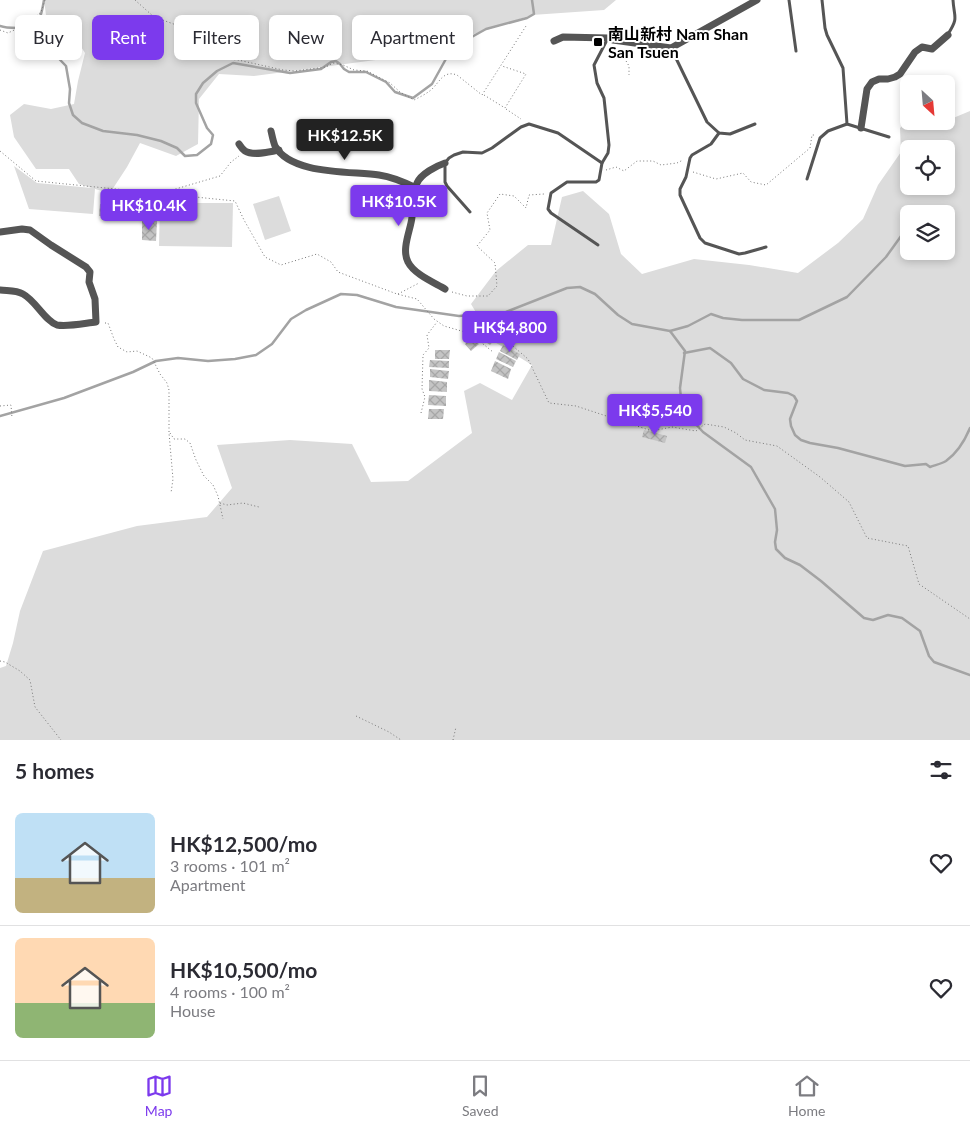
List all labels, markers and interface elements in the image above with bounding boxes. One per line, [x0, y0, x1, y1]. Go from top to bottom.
chip: Buy [15, 15, 82, 60]
chip: Rent [92, 15, 164, 60]
chip: Filters [174, 15, 259, 60]
chip: New [269, 15, 342, 60]
chip: Apartment [352, 15, 473, 60]
place label: 南山新村 Nam Shan San Tsuen [608, 24, 748, 61]
marker: 南山新村 Nam Shan San Tsuen [592, 36, 604, 48]
north arrow [900, 75, 955, 130]
map controls [900, 75, 955, 260]
pin: HK$12.5K [293, 119, 397, 161]
text: HK$12.5K [307, 125, 383, 144]
button: locate [900, 140, 955, 195]
pin: HK$10.5K [347, 184, 451, 227]
pin: HK$10.4K [97, 188, 201, 231]
text: HK$10.5K [361, 191, 437, 210]
text: HK$10.4K [111, 195, 187, 214]
button: layers [900, 205, 955, 260]
pin: HK$4,800 [458, 310, 562, 353]
text: HK$4,800 [473, 317, 547, 336]
pin: HK$5,540 [603, 394, 707, 436]
text: HK$5,540 [618, 400, 692, 419]
icon: filters [927, 756, 955, 784]
text: 5 homes [15, 758, 94, 783]
text: HK$12,500/mo [170, 831, 317, 856]
icon: home [55, 833, 115, 893]
icon: heart [927, 849, 955, 877]
text: 3 rooms · 101 m² [170, 856, 290, 875]
text: Apartment [170, 875, 245, 894]
text: HK$10,500/mo [170, 957, 317, 982]
icon: home [55, 958, 115, 1018]
icon: heart [927, 974, 955, 1002]
text: 4 rooms · 100 m² [170, 982, 290, 1001]
text: House [170, 1001, 215, 1020]
tab: Map [145, 1072, 173, 1119]
tab: Saved [462, 1072, 499, 1119]
tab: Home [788, 1072, 825, 1119]

